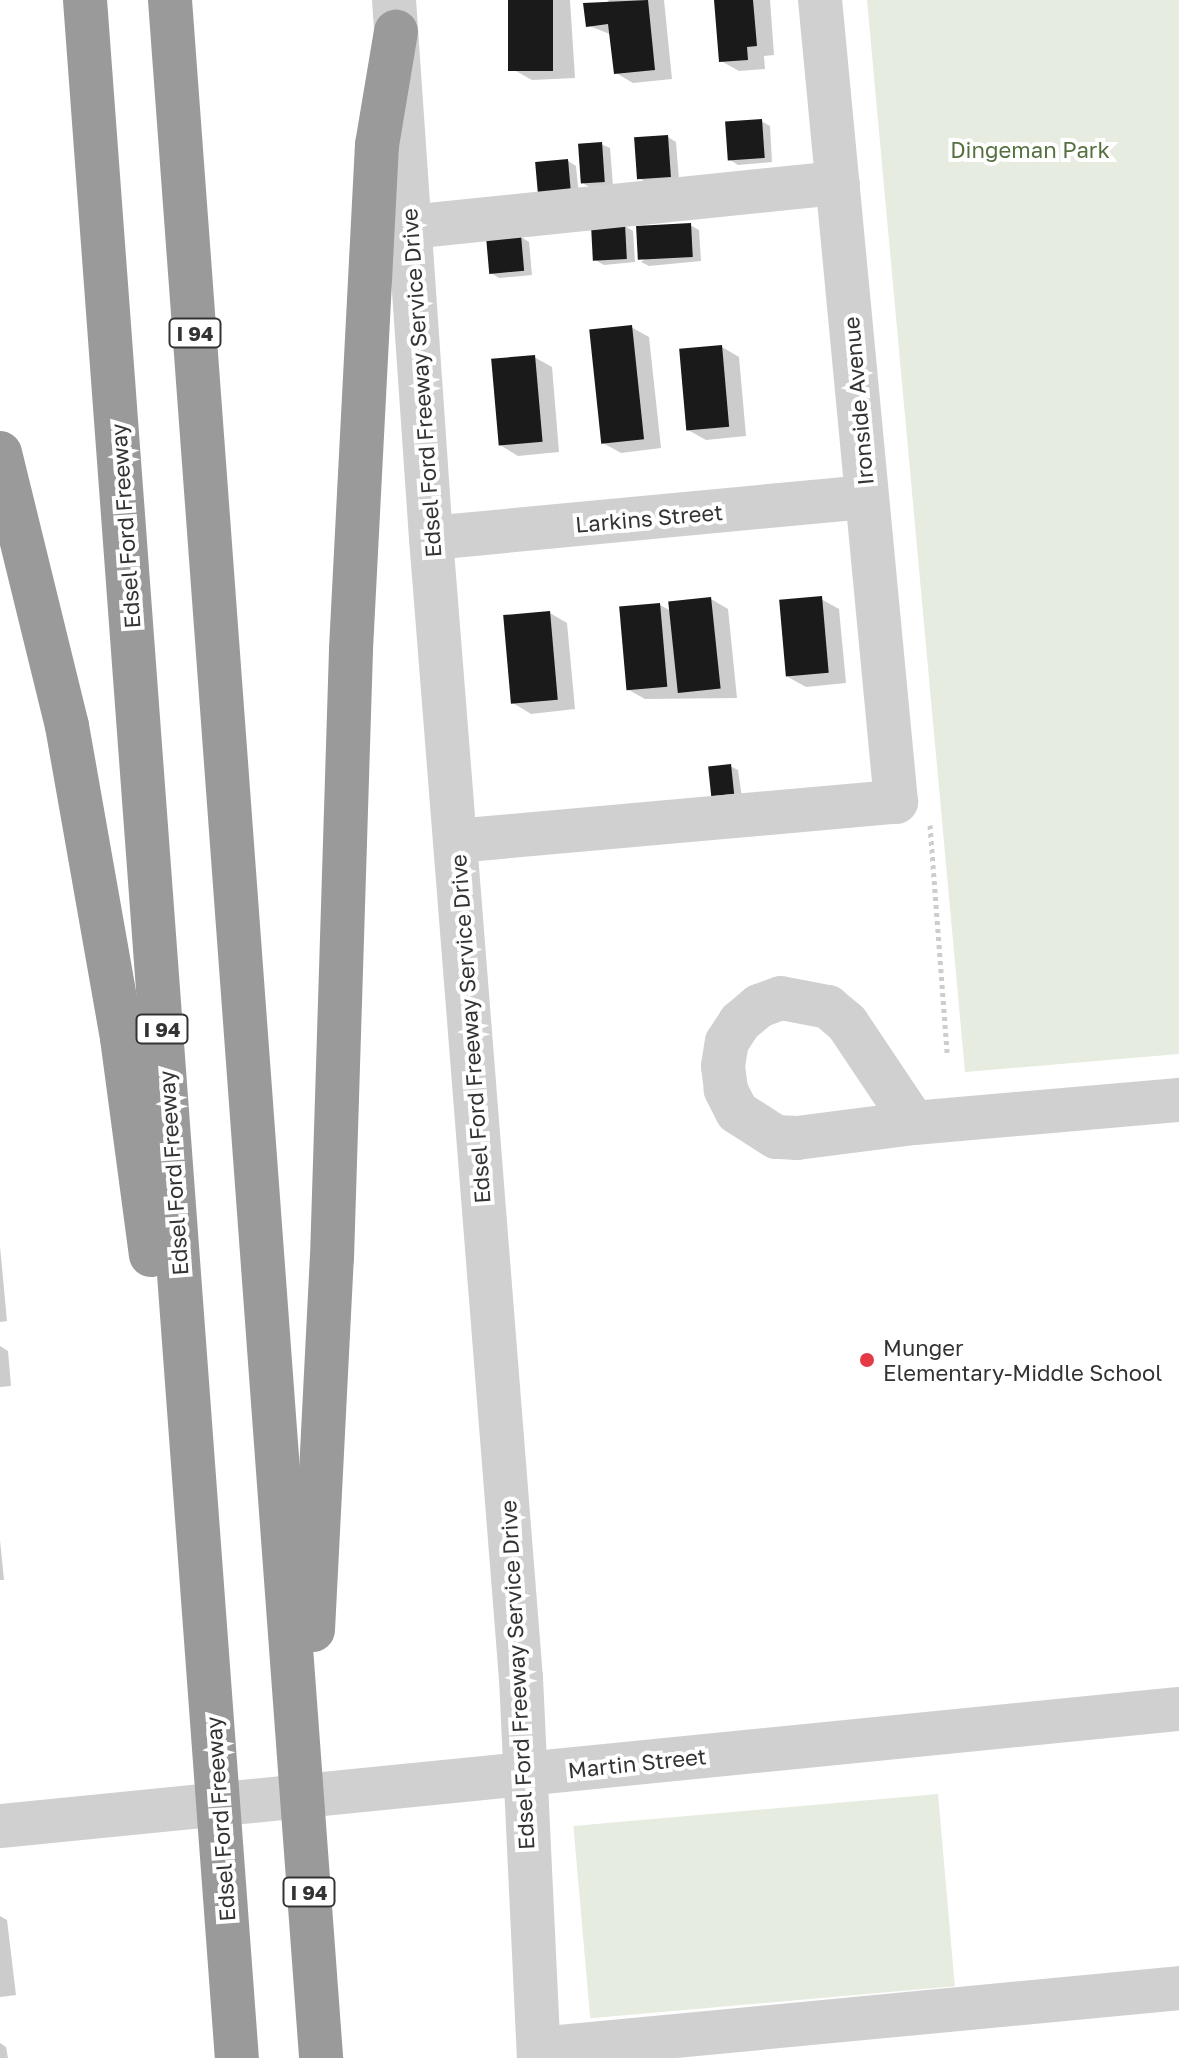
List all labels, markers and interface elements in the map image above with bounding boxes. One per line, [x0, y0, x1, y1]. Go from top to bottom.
park label: Dingeman Park [950, 137, 1110, 163]
street label: Edsel Ford Freeway Service Drive [396, 207, 446, 559]
street label: Ironside Avenue [837, 316, 879, 486]
road number: I 94 [167, 317, 223, 349]
street label: Edsel Ford Freeway [105, 423, 145, 629]
street label: Larkins Street [574, 498, 724, 538]
street label: Edsel Ford Freeway Service Drive [445, 853, 495, 1205]
road number: I 94 [134, 1013, 190, 1045]
street label: Edsel Ford Freeway [153, 1070, 193, 1276]
place label: Munger Elementary-Middle School [883, 1334, 1162, 1386]
marker: Munger Elementary-Middle School [858, 1351, 876, 1369]
street label: Edsel Ford Freeway Service Drive [495, 1499, 539, 1851]
street label: Edsel Ford Freeway [200, 1716, 240, 1922]
street label: Martin Street [566, 1743, 708, 1783]
road number: I 94 [281, 1876, 337, 1908]

